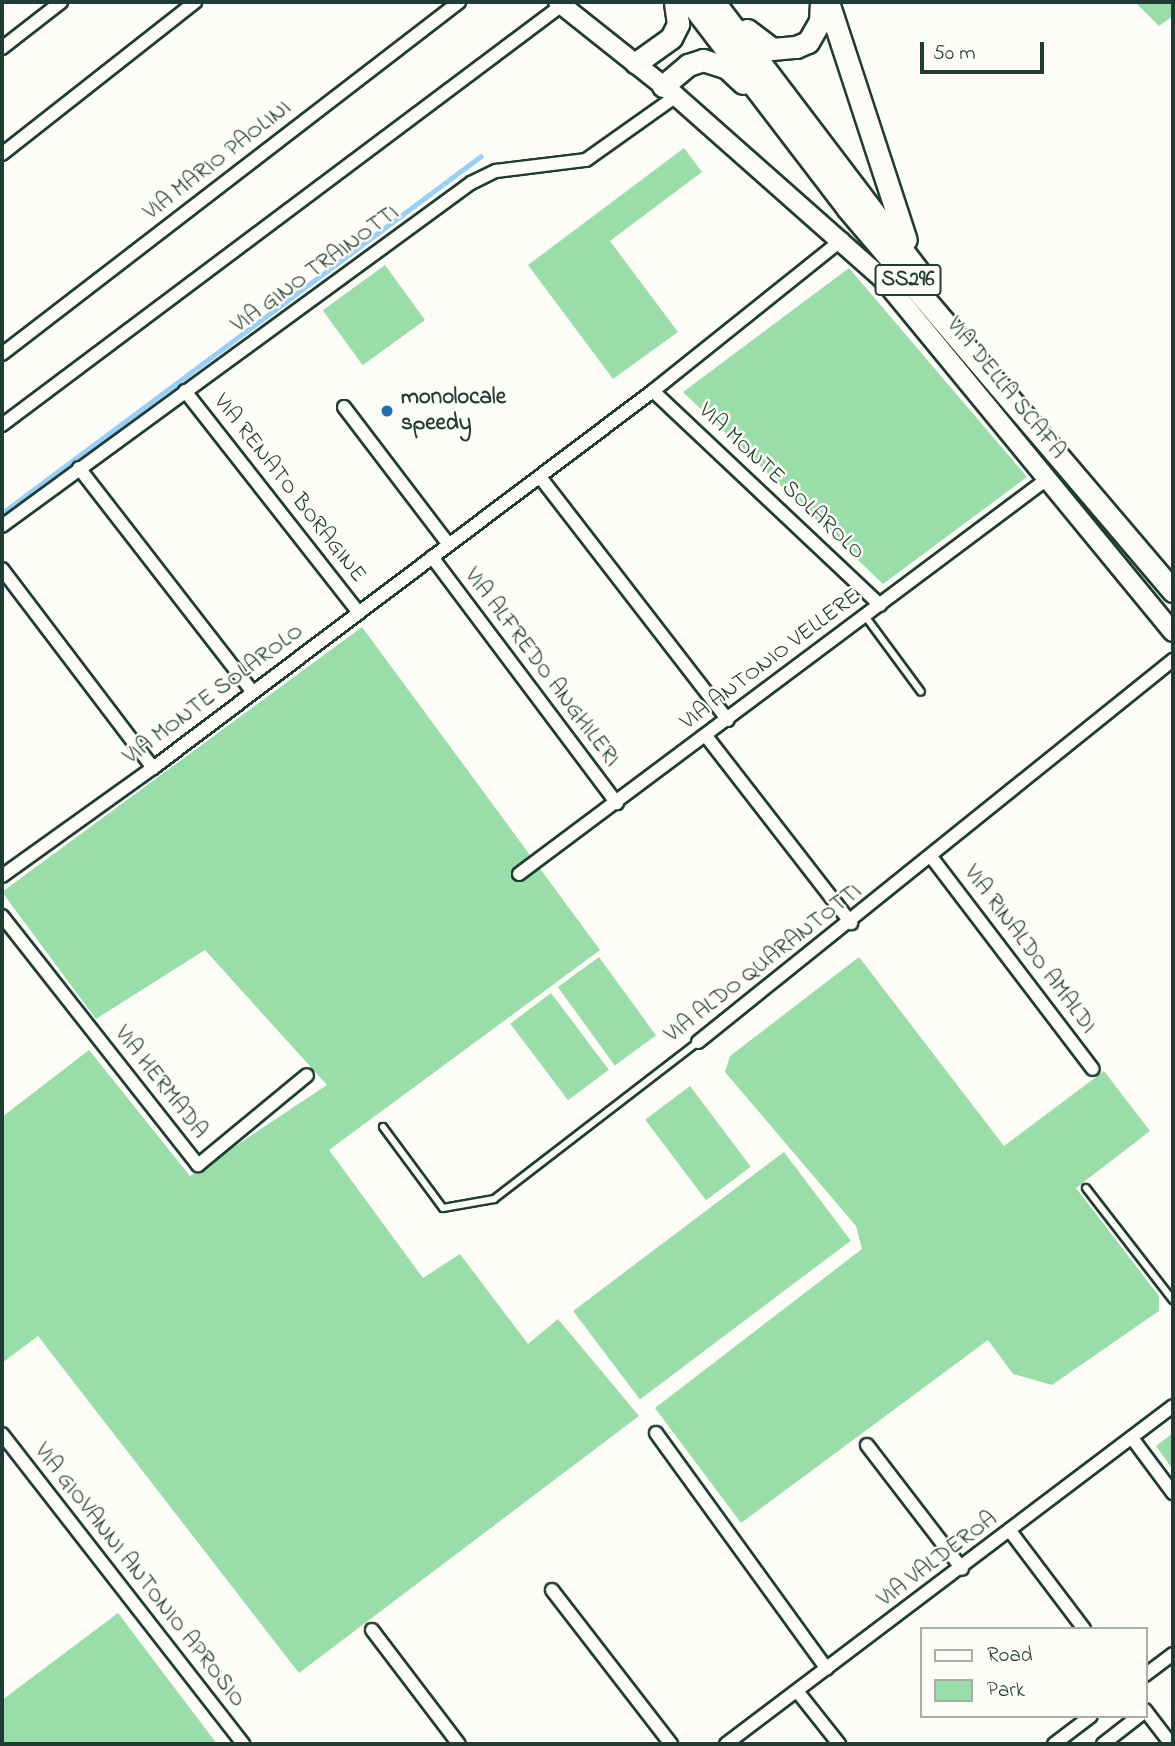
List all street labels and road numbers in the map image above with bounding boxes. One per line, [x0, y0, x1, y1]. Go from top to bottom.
street label: VIA MARIO PAOLINI [139, 95, 297, 227]
street label: VIA GINO TRAINOTTI [227, 200, 405, 340]
road number: SS296 [873, 262, 943, 298]
street label: VIA DELLA SCAFA [939, 313, 1071, 465]
street label: VIA RENATO BORAGINE [207, 389, 371, 589]
street label: VIA MONTE SOLAROLO [692, 398, 870, 566]
street label: VIA ALFREDO ANGHILERI [457, 563, 625, 773]
street label: VIA ANTONIO VELLERE [676, 583, 866, 737]
street label: VIA MONTE SOLAROLO [119, 618, 309, 772]
street label: VIA RINALDO AMALDI [957, 861, 1101, 1039]
street label: VIA ALDO QUARANTOTTI [660, 878, 868, 1050]
street label: VIA HERMADA [107, 1021, 213, 1145]
street label: VIA GIOVANNI ANTONIO APROSIO [27, 1438, 251, 1714]
street label: VIA VALDEROA [873, 1506, 1003, 1614]

